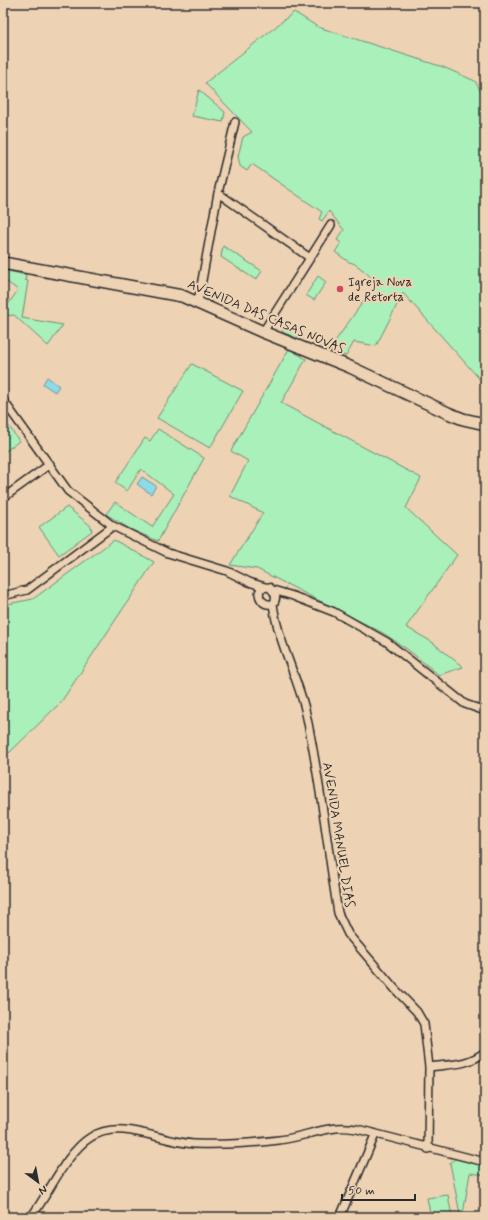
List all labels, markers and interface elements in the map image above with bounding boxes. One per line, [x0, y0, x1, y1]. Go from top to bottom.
place label: Igreja Nova de Retorta [348, 274, 413, 306]
street label: AVENIDA DAS CASAS NOVAS [185, 276, 348, 358]
marker: Igreja Nova de Retorta [335, 284, 345, 294]
street label: AVENIDA MANUEL DIAS [318, 761, 358, 909]
north arrow [18, 1162, 58, 1202]
scale bar [342, 1176, 415, 1202]
text: N [36, 1182, 50, 1198]
text: 50 m [348, 1183, 375, 1199]

